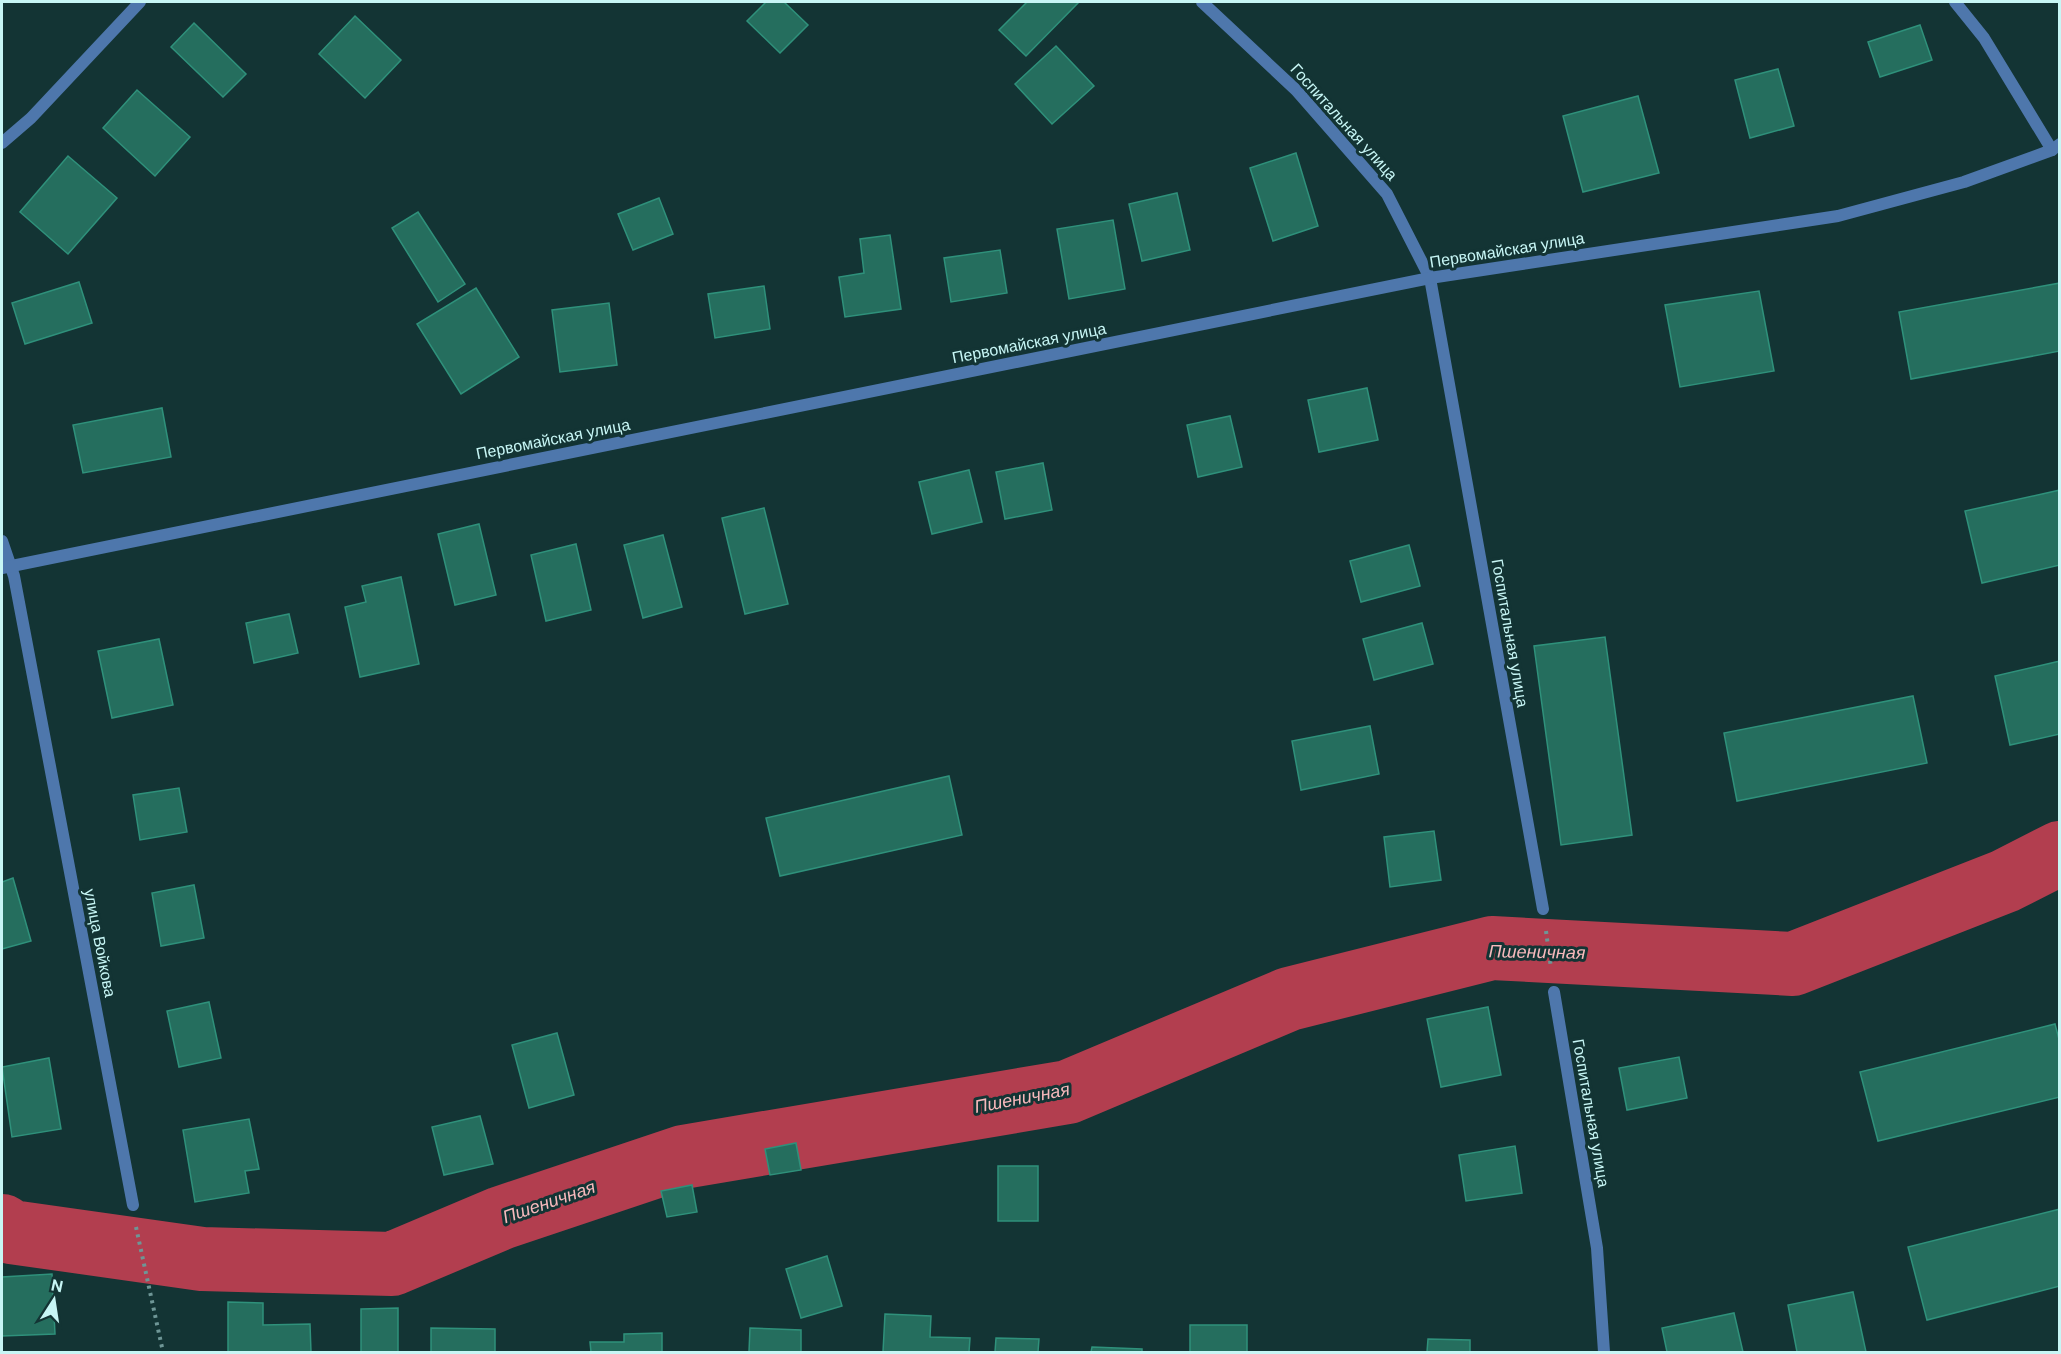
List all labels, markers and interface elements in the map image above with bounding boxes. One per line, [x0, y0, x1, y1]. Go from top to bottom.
street label: Госпитальная улица [1286, 59, 1402, 185]
street label: Первомайская улица [1428, 227, 1586, 273]
street label: Первомайская улица [950, 318, 1108, 368]
street label: Первомайская улица [474, 414, 632, 464]
street label: Госпитальная улица [1487, 557, 1533, 709]
street label: улица Войкова [79, 887, 121, 999]
water label: Пшеничная [1488, 939, 1586, 965]
street label: Госпитальная улица [1568, 1037, 1614, 1189]
water label: Пшеничная [972, 1077, 1072, 1119]
water label: Пшеничная [499, 1175, 599, 1229]
north arrow [24, 1270, 84, 1330]
text: N [49, 1274, 65, 1297]

